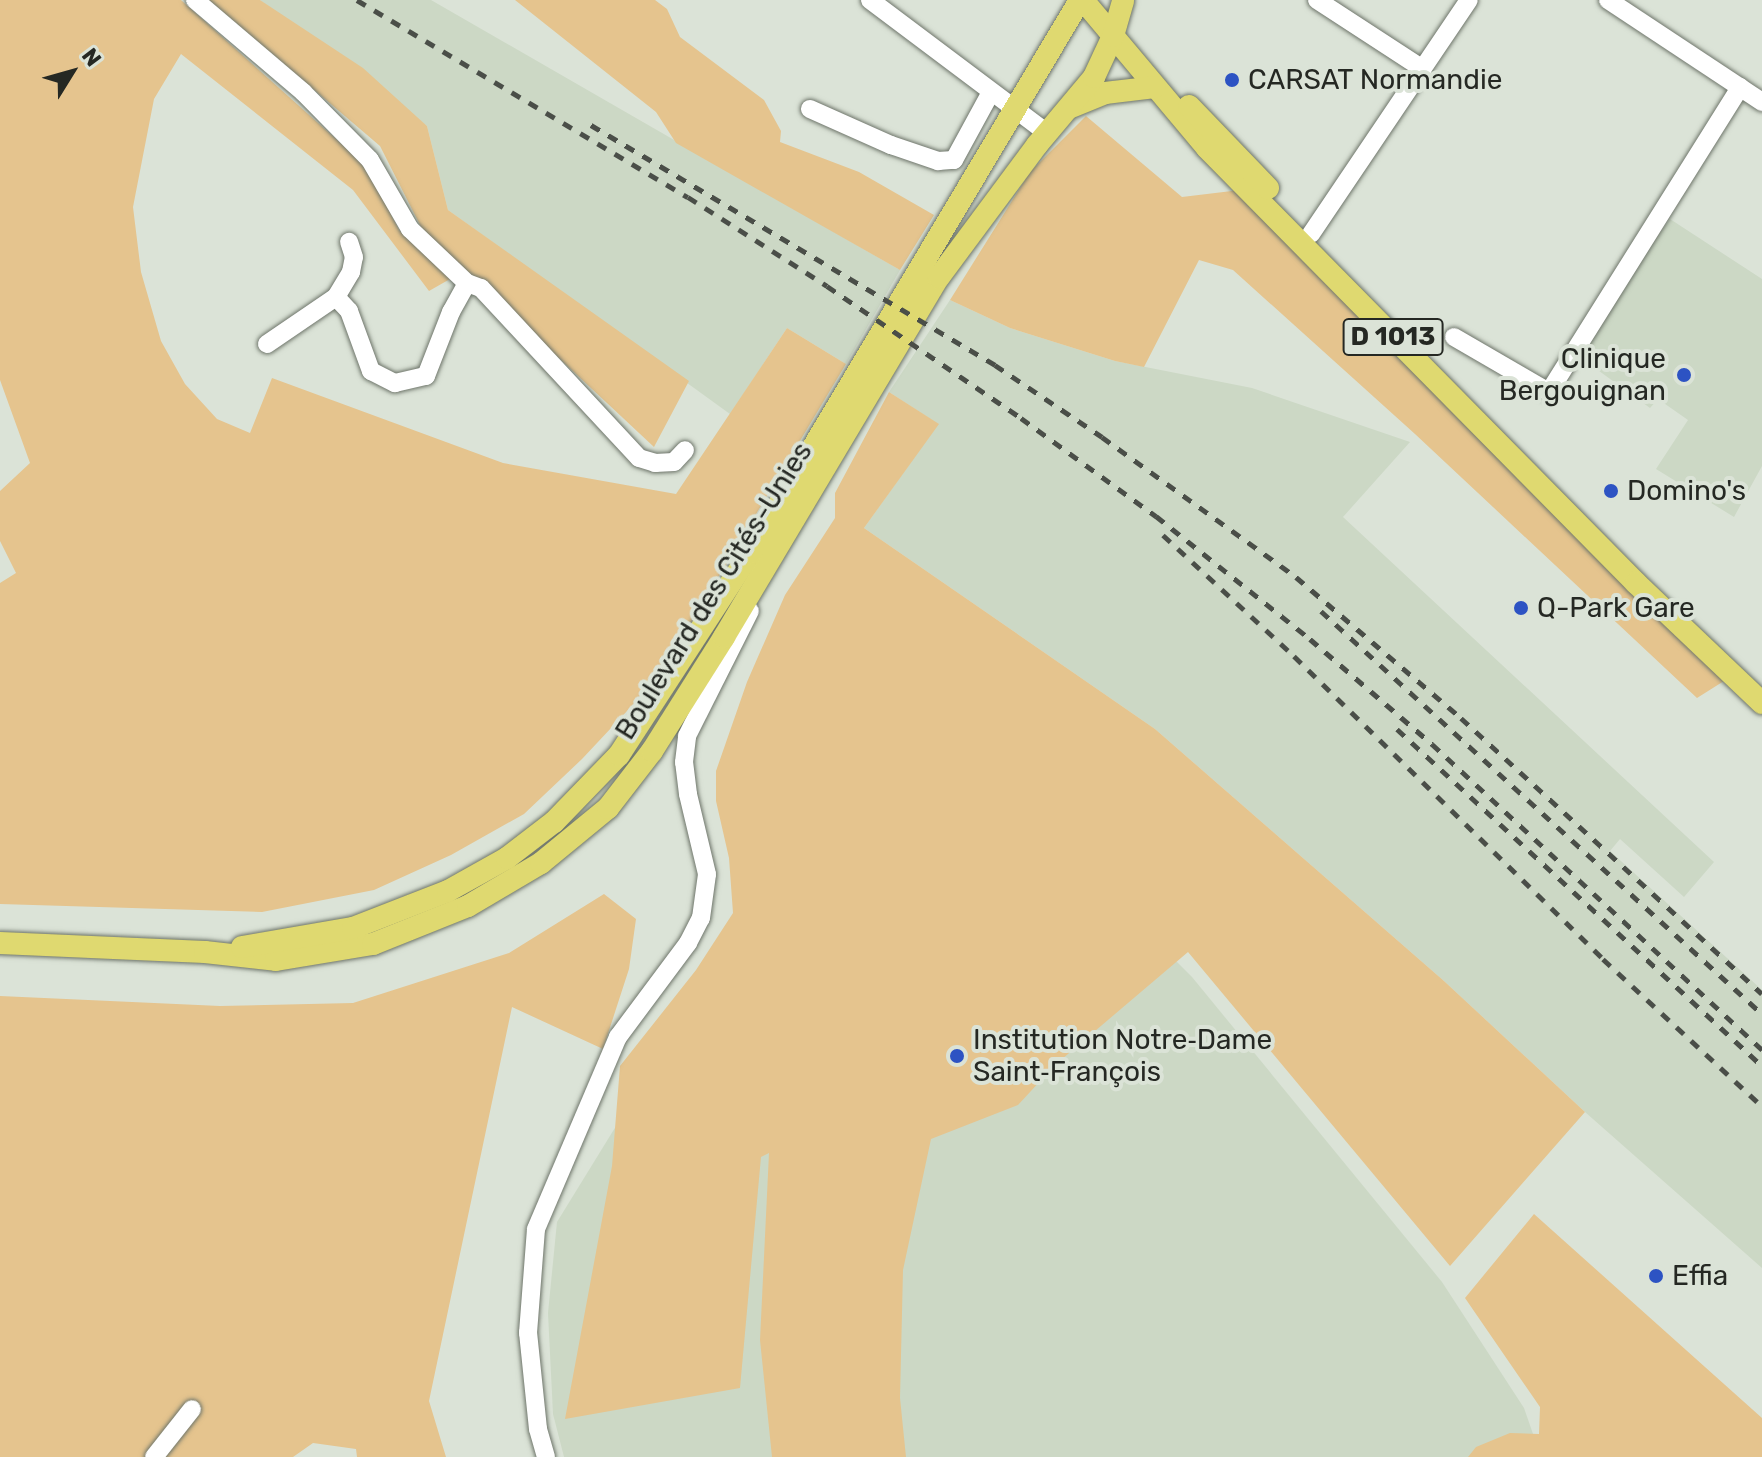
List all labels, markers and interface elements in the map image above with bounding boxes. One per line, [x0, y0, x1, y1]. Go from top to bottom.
north arrow [32, 32, 112, 112]
text: N [76, 43, 107, 72]
place label: CARSAT Normandie [1248, 63, 1503, 97]
marker: CARSAT Normandie [1223, 71, 1241, 89]
road number: D 1013 [1341, 315, 1445, 359]
place label: Clinique Bergouignan [1499, 342, 1666, 408]
marker: Clinique Bergouignan [1673, 364, 1695, 386]
street label: Boulevard des Cités-Unies [609, 436, 819, 746]
place label: Domino's [1627, 474, 1746, 508]
marker: Domino's [1602, 482, 1620, 500]
place label: Q-Park Gare [1537, 591, 1695, 625]
marker: Q-Park Gare [1512, 599, 1530, 617]
place label: Institution Notre‐Dame Saint‐François [973, 1023, 1272, 1089]
marker: Institution Notre‐Dame Saint‐François [948, 1047, 966, 1065]
place label: Effia [1672, 1259, 1728, 1293]
marker: Effia [1647, 1267, 1665, 1285]

